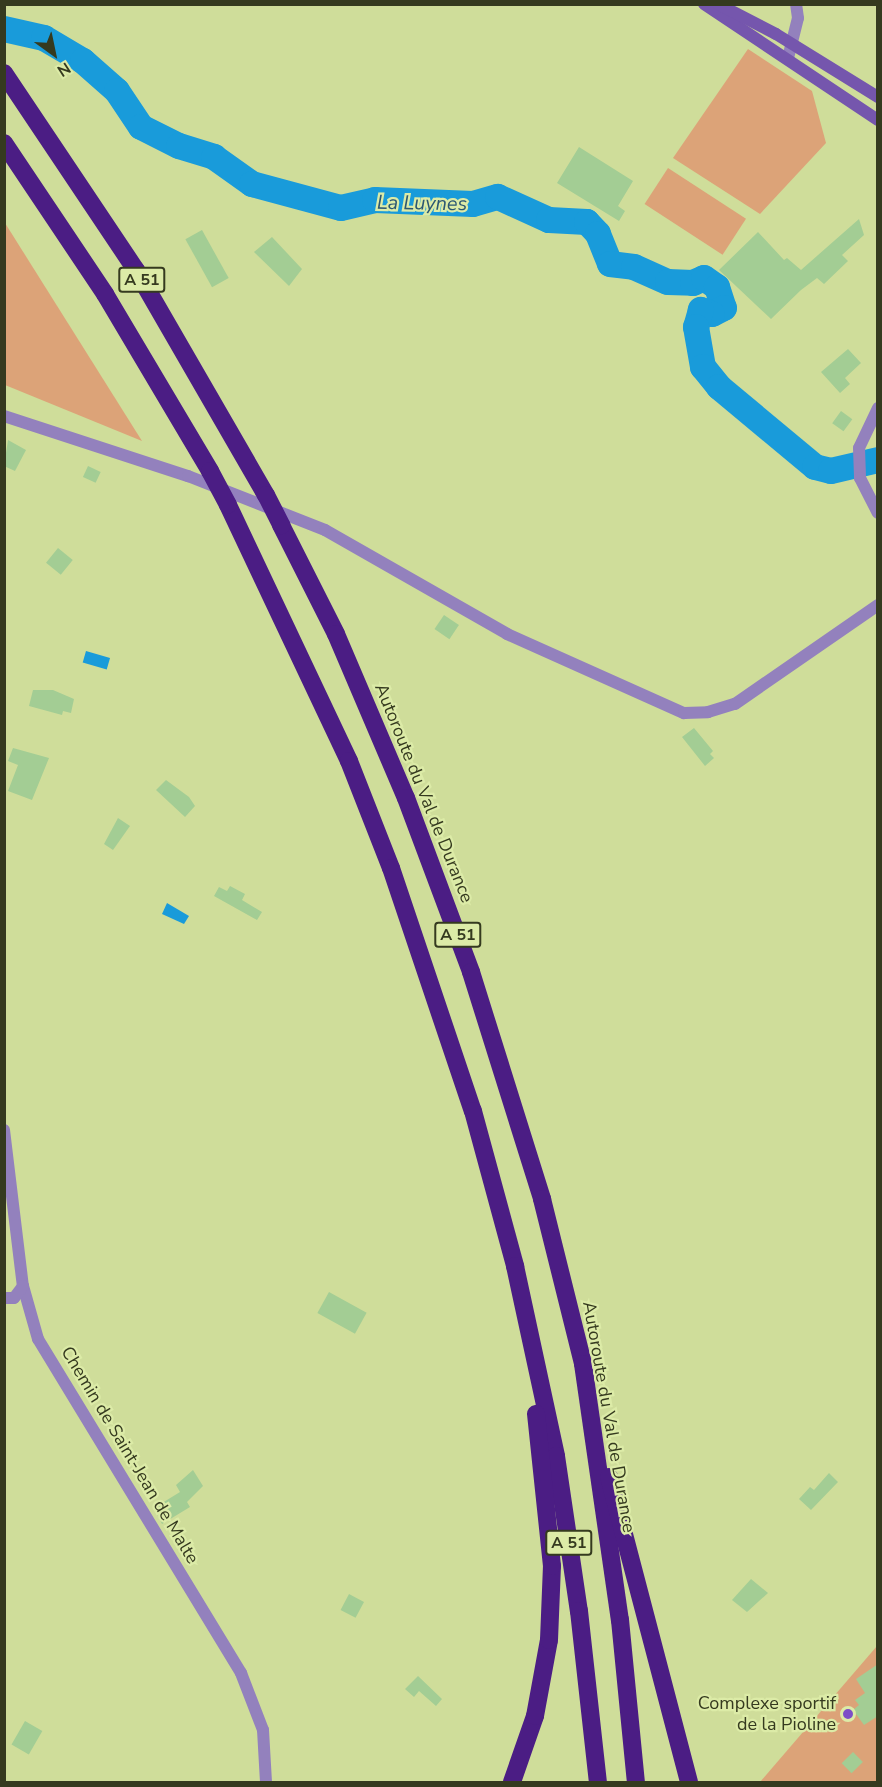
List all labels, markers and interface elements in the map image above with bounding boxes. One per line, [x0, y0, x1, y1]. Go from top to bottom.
north arrow [24, 24, 84, 84]
text: N [53, 57, 75, 82]
water label: La Luynes [377, 190, 467, 216]
road number: A 51 [118, 267, 166, 293]
street label: Autoroute du Val de Durance [370, 680, 478, 906]
road number: A 51 [434, 922, 482, 948]
street label: Autoroute du Val de Durance [578, 1300, 640, 1534]
street label: Chemin de Saint-Jean de Malte [56, 1342, 204, 1568]
road number: A 51 [545, 1530, 593, 1556]
place label: Complexe sportif de la Pioline [698, 1693, 836, 1736]
marker: Complexe sportif de la Pioline [841, 1707, 855, 1721]

